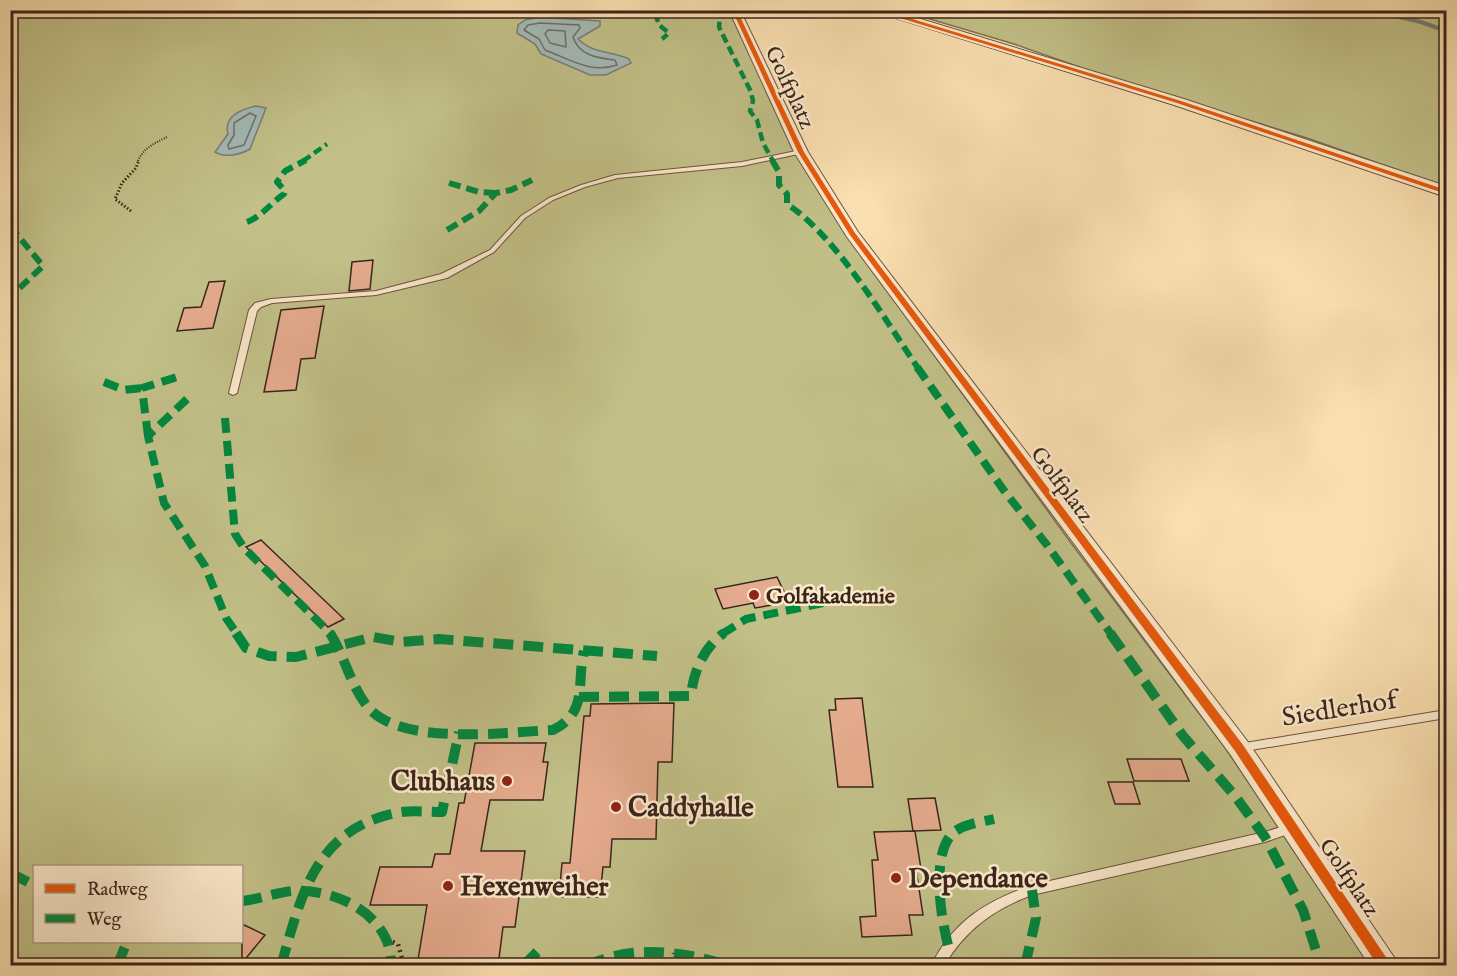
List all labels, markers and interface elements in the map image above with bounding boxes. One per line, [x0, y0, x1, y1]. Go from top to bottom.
street label: Golfplatz [758, 42, 821, 134]
street label: Golfplatz [1024, 441, 1099, 529]
place label: Golfakademie [766, 583, 895, 611]
marker: Golfakademie [747, 588, 761, 602]
street label: Siedlerhof [1279, 683, 1403, 736]
place label: Clubhaus [391, 766, 495, 800]
marker: Clubhaus [500, 774, 514, 788]
place label: Caddyhalle [628, 792, 754, 826]
marker: Caddyhalle [609, 800, 623, 814]
street label: Golfplatz [1312, 834, 1385, 923]
place label: Dependance [908, 863, 1049, 897]
legend [33, 865, 243, 943]
place label: Hexenweiher [460, 871, 610, 905]
marker: Dependance [889, 871, 903, 885]
text: Radweg [87, 879, 148, 902]
marker: Hexenweiher [441, 879, 455, 893]
text: Weg [87, 909, 122, 932]

